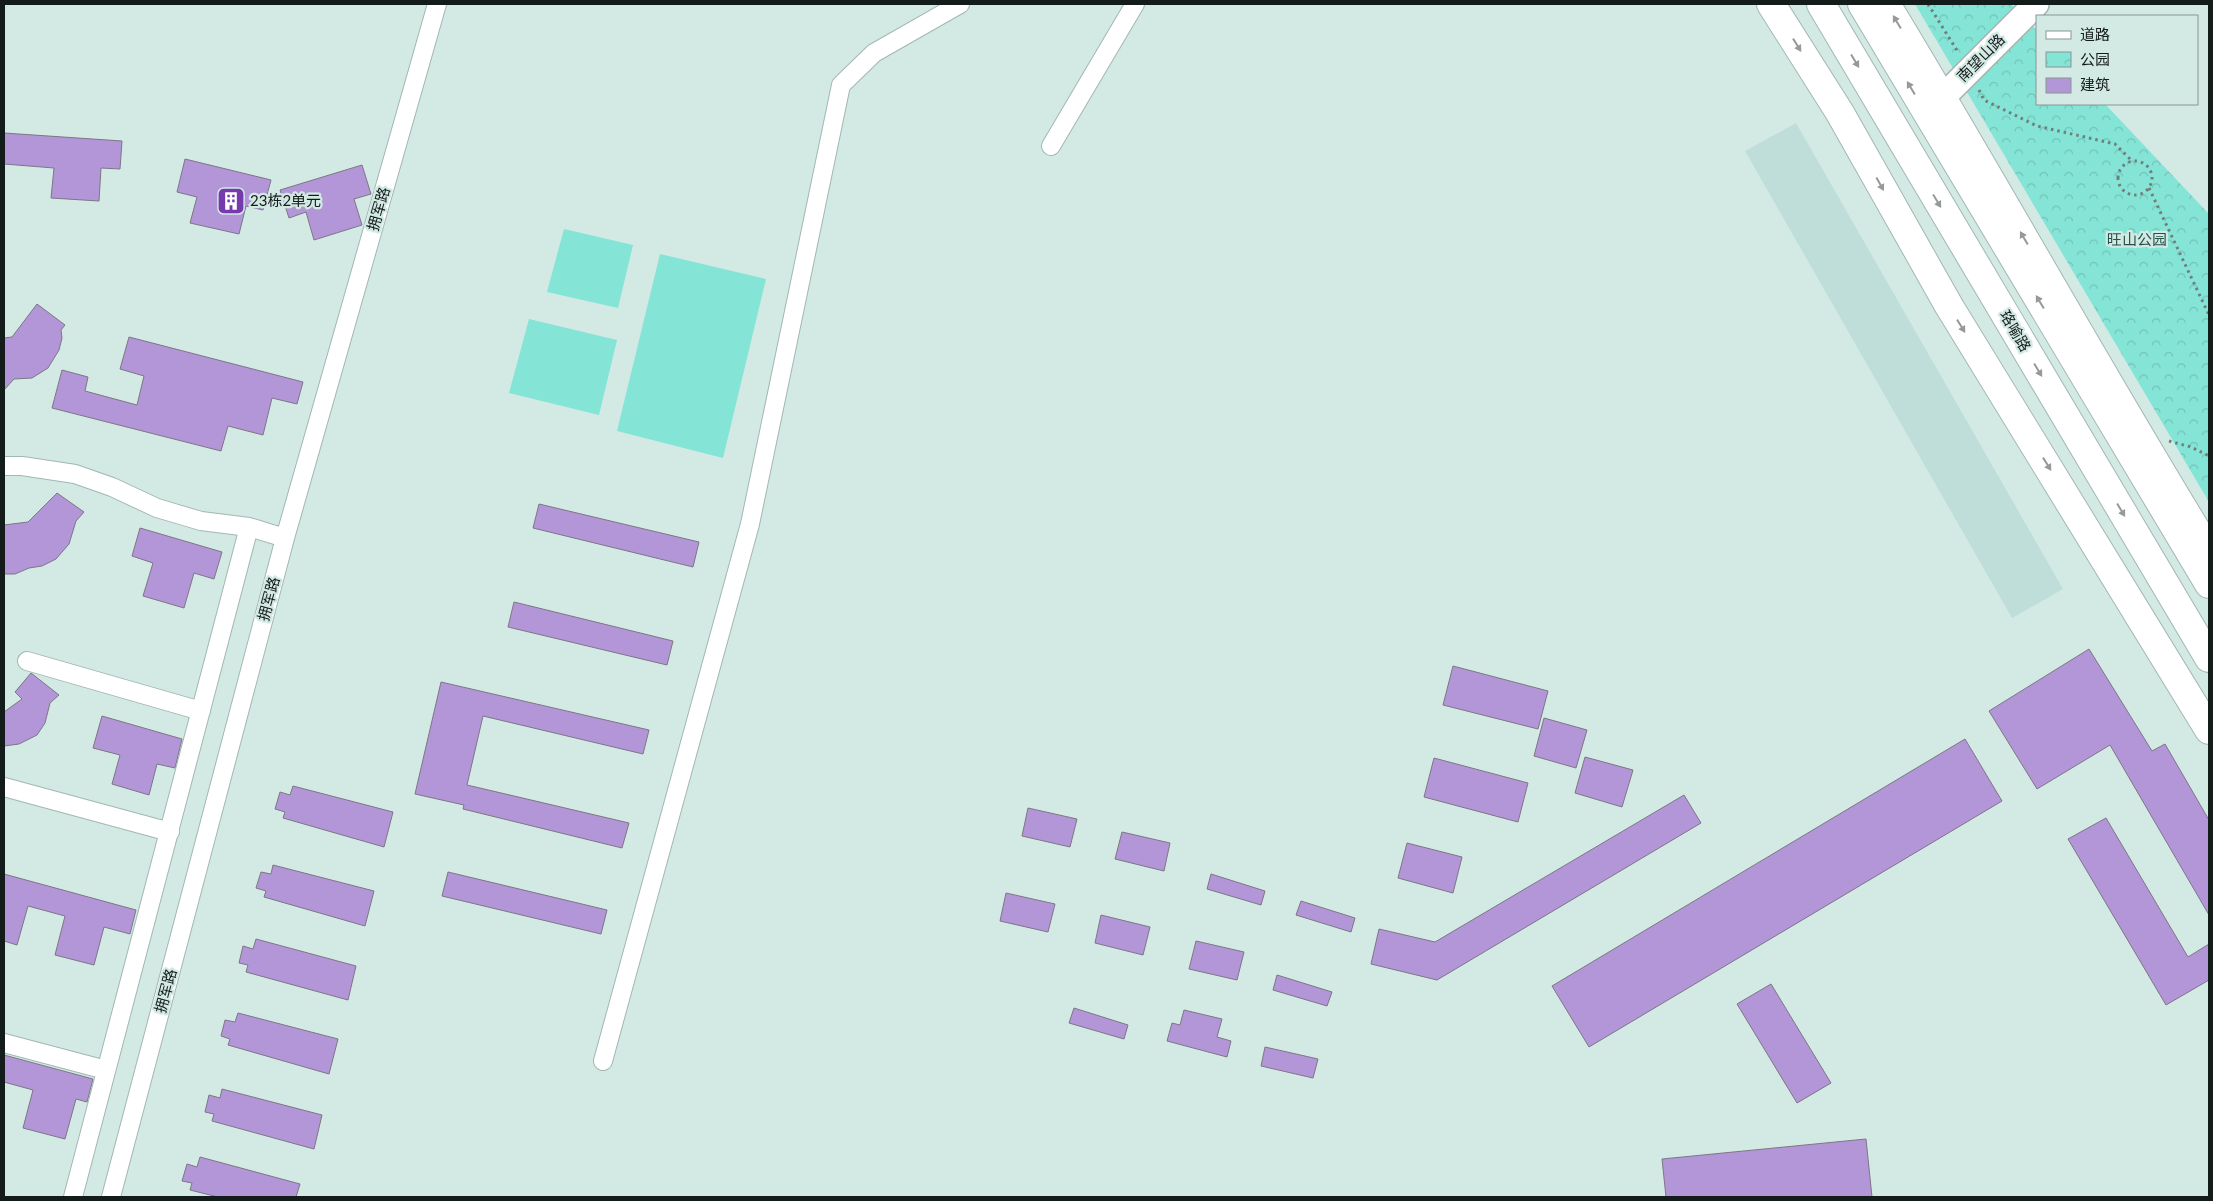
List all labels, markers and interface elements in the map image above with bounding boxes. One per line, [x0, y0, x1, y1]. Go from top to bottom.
legend [2036, 15, 2198, 105]
one-way arrow [1893, 16, 1902, 29]
text: 道路 [2080, 25, 2110, 43]
street label: 南望山路 [1953, 30, 2008, 85]
one-way arrow [1792, 38, 1802, 52]
text: 公园 [2080, 50, 2110, 68]
one-way arrow [1850, 54, 1859, 67]
text: 建筑 [2080, 75, 2110, 93]
one-way arrow [1907, 81, 1916, 94]
one-way arrow [1876, 178, 1885, 191]
street label: 拥军路 [363, 185, 393, 233]
building icon: 23栋2单元 [216, 186, 246, 216]
place label: 23栋2单元 [250, 191, 321, 209]
one-way arrow [1933, 194, 1942, 207]
one-way arrow [2020, 230, 2028, 245]
park label: 旺山公园 [2107, 230, 2167, 248]
one-way arrow [2035, 296, 2045, 309]
street label: 珞喻路 [1997, 307, 2035, 354]
one-way arrow [1956, 319, 1965, 332]
one-way arrow [2034, 364, 2043, 377]
one-way arrow [2042, 457, 2051, 470]
one-way arrow [2117, 504, 2126, 517]
street label: 拥军路 [254, 575, 283, 623]
street label: 拥军路 [151, 967, 180, 1015]

